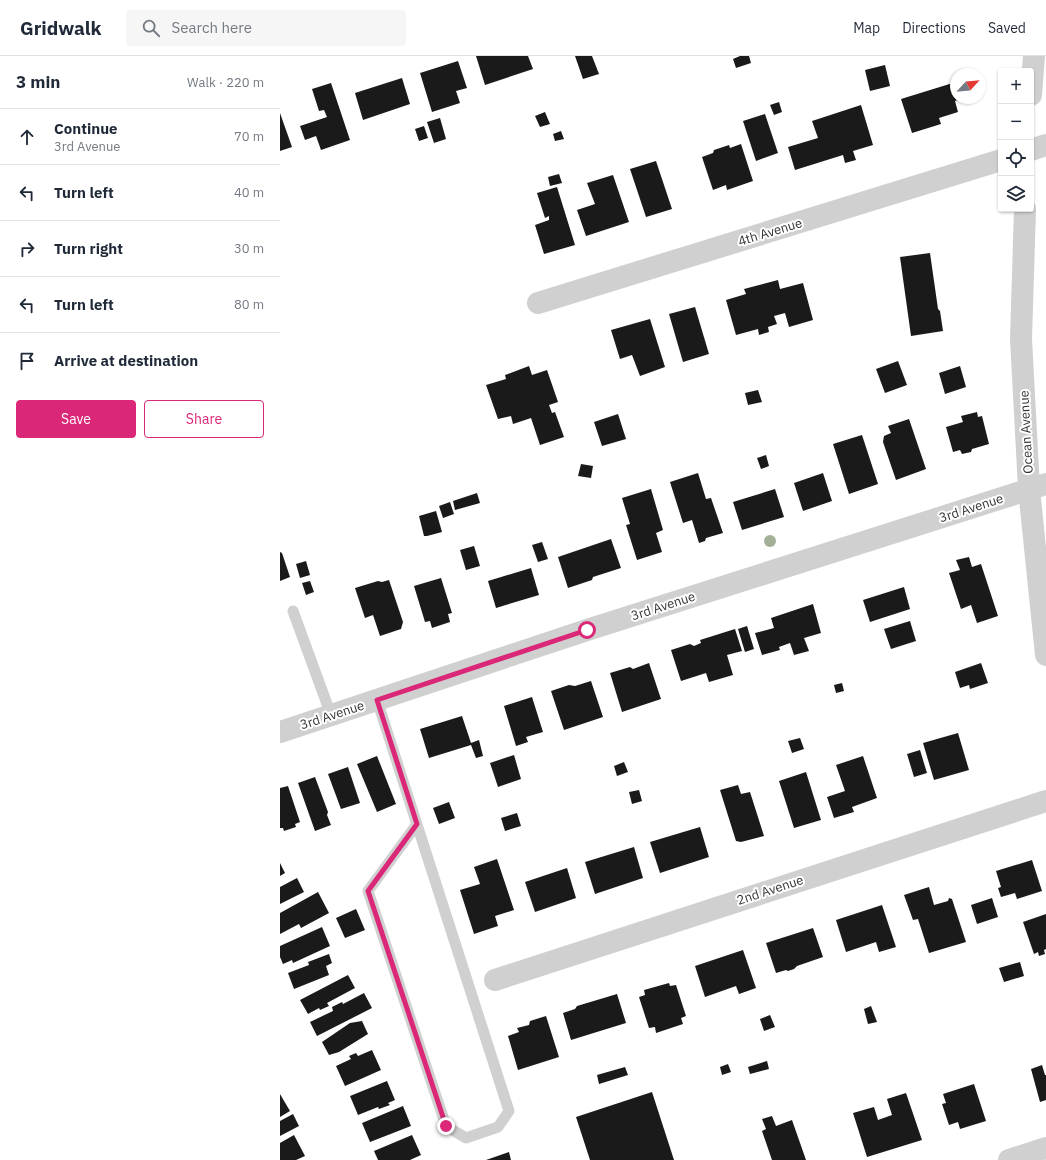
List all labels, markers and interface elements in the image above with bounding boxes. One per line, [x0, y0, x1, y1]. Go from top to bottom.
search box [126, 10, 406, 46]
text: Gridwalk [20, 16, 102, 40]
icon: search [140, 17, 162, 39]
text: Search here [172, 18, 252, 37]
text: Map [853, 19, 880, 37]
text: Directions [902, 19, 966, 37]
text: Saved [988, 19, 1026, 37]
north arrow [950, 68, 986, 104]
map controls [998, 68, 1034, 212]
button: + [998, 68, 1034, 104]
text: 3 min [16, 71, 60, 93]
text: Walk · 220 m [187, 74, 264, 91]
button: − [998, 104, 1034, 140]
text: Continue [54, 119, 118, 138]
icon: ahead [16, 126, 38, 148]
text: 70 m [234, 128, 264, 145]
text: 3rd Avenue [54, 138, 121, 155]
button: locate [998, 140, 1034, 176]
button: layers [998, 176, 1034, 212]
icon: left [16, 182, 38, 204]
text: Turn left [54, 183, 114, 202]
text: 40 m [234, 184, 264, 201]
street label: 4th Avenue [736, 214, 804, 250]
icon: right [16, 238, 38, 260]
text: Turn right [54, 239, 123, 258]
text: 30 m [234, 240, 264, 257]
icon: left [16, 294, 38, 316]
text: Turn left [54, 295, 114, 314]
text: 80 m [234, 296, 264, 313]
icon: arrive [16, 350, 38, 372]
text: Arrive at destination [54, 351, 198, 370]
street label: Ocean Avenue [1015, 390, 1037, 474]
button: Save [16, 400, 136, 438]
button: Share [144, 400, 264, 438]
street label: 3rd Avenue [937, 490, 1005, 526]
street label: 3rd Avenue [629, 588, 697, 624]
route start [578, 621, 596, 639]
street label: 3rd Avenue [298, 697, 366, 733]
street label: 2nd Avenue [734, 871, 806, 909]
route end [437, 1117, 455, 1135]

